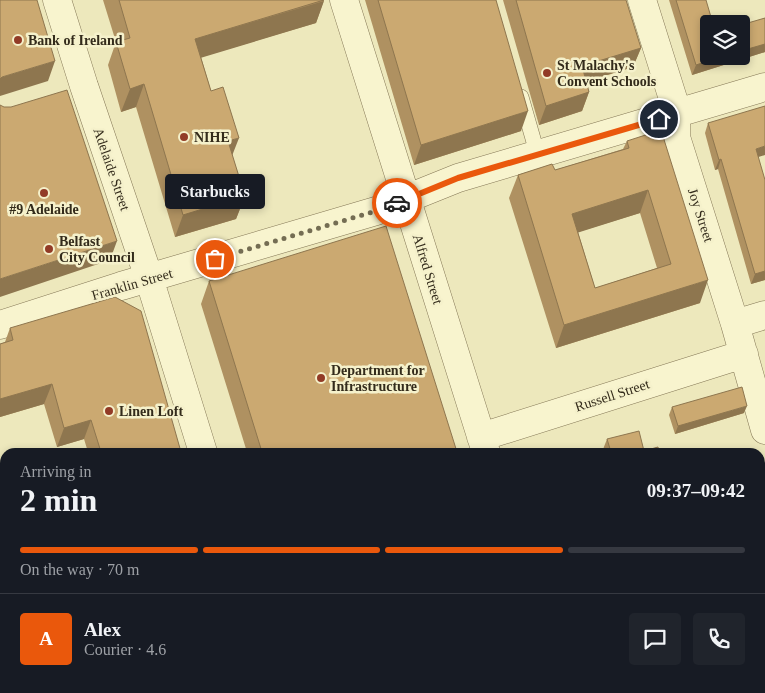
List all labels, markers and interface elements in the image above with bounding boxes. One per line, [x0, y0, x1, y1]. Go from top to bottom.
map controls [700, 15, 750, 65]
button: layers [700, 15, 750, 65]
place label: Bank of Ireland [28, 33, 123, 48]
marker: Bank of Ireland [12, 34, 24, 46]
place label: St Malachy's Convent Schools [557, 58, 657, 89]
marker: St Malachy's Convent Schools [541, 67, 553, 79]
pin [638, 98, 680, 140]
icon: home [645, 105, 673, 133]
street label: Adelaide Street [90, 126, 133, 213]
place label: NIHE [194, 130, 230, 145]
marker: NIHE [178, 131, 190, 143]
callout: Starbucks [165, 174, 265, 209]
courier [372, 178, 422, 228]
text: Starbucks [180, 183, 250, 200]
street label: Joy Street [685, 186, 716, 244]
marker: #9 Adelaide [38, 187, 50, 199]
icon: car [383, 189, 411, 217]
place label: #9 Adelaide [9, 202, 79, 217]
street label: Alfred Street [410, 232, 445, 306]
place label: Belfast City Council [59, 234, 135, 265]
pin [194, 238, 236, 280]
marker: Belfast City Council [43, 243, 55, 255]
icon: bag [201, 245, 229, 273]
street label: Franklin Street [90, 266, 174, 303]
place label: Department for Infrastructure [331, 363, 425, 394]
marker: Department for Infrastructure [315, 372, 327, 384]
street label: Russell Street [573, 376, 651, 415]
place label: Linen Loft [119, 404, 184, 419]
marker: Linen Loft [103, 405, 115, 417]
text: Arriving in [20, 463, 92, 480]
text: 09:37–09:42 [647, 480, 745, 501]
text: 2 min [20, 482, 97, 518]
text: On the way · 70 m [20, 561, 140, 578]
button: chat [629, 613, 681, 665]
button: phone [693, 613, 745, 665]
text: Alex [84, 619, 121, 640]
text: A [39, 628, 53, 649]
text: Courier · 4.6 [84, 641, 166, 658]

